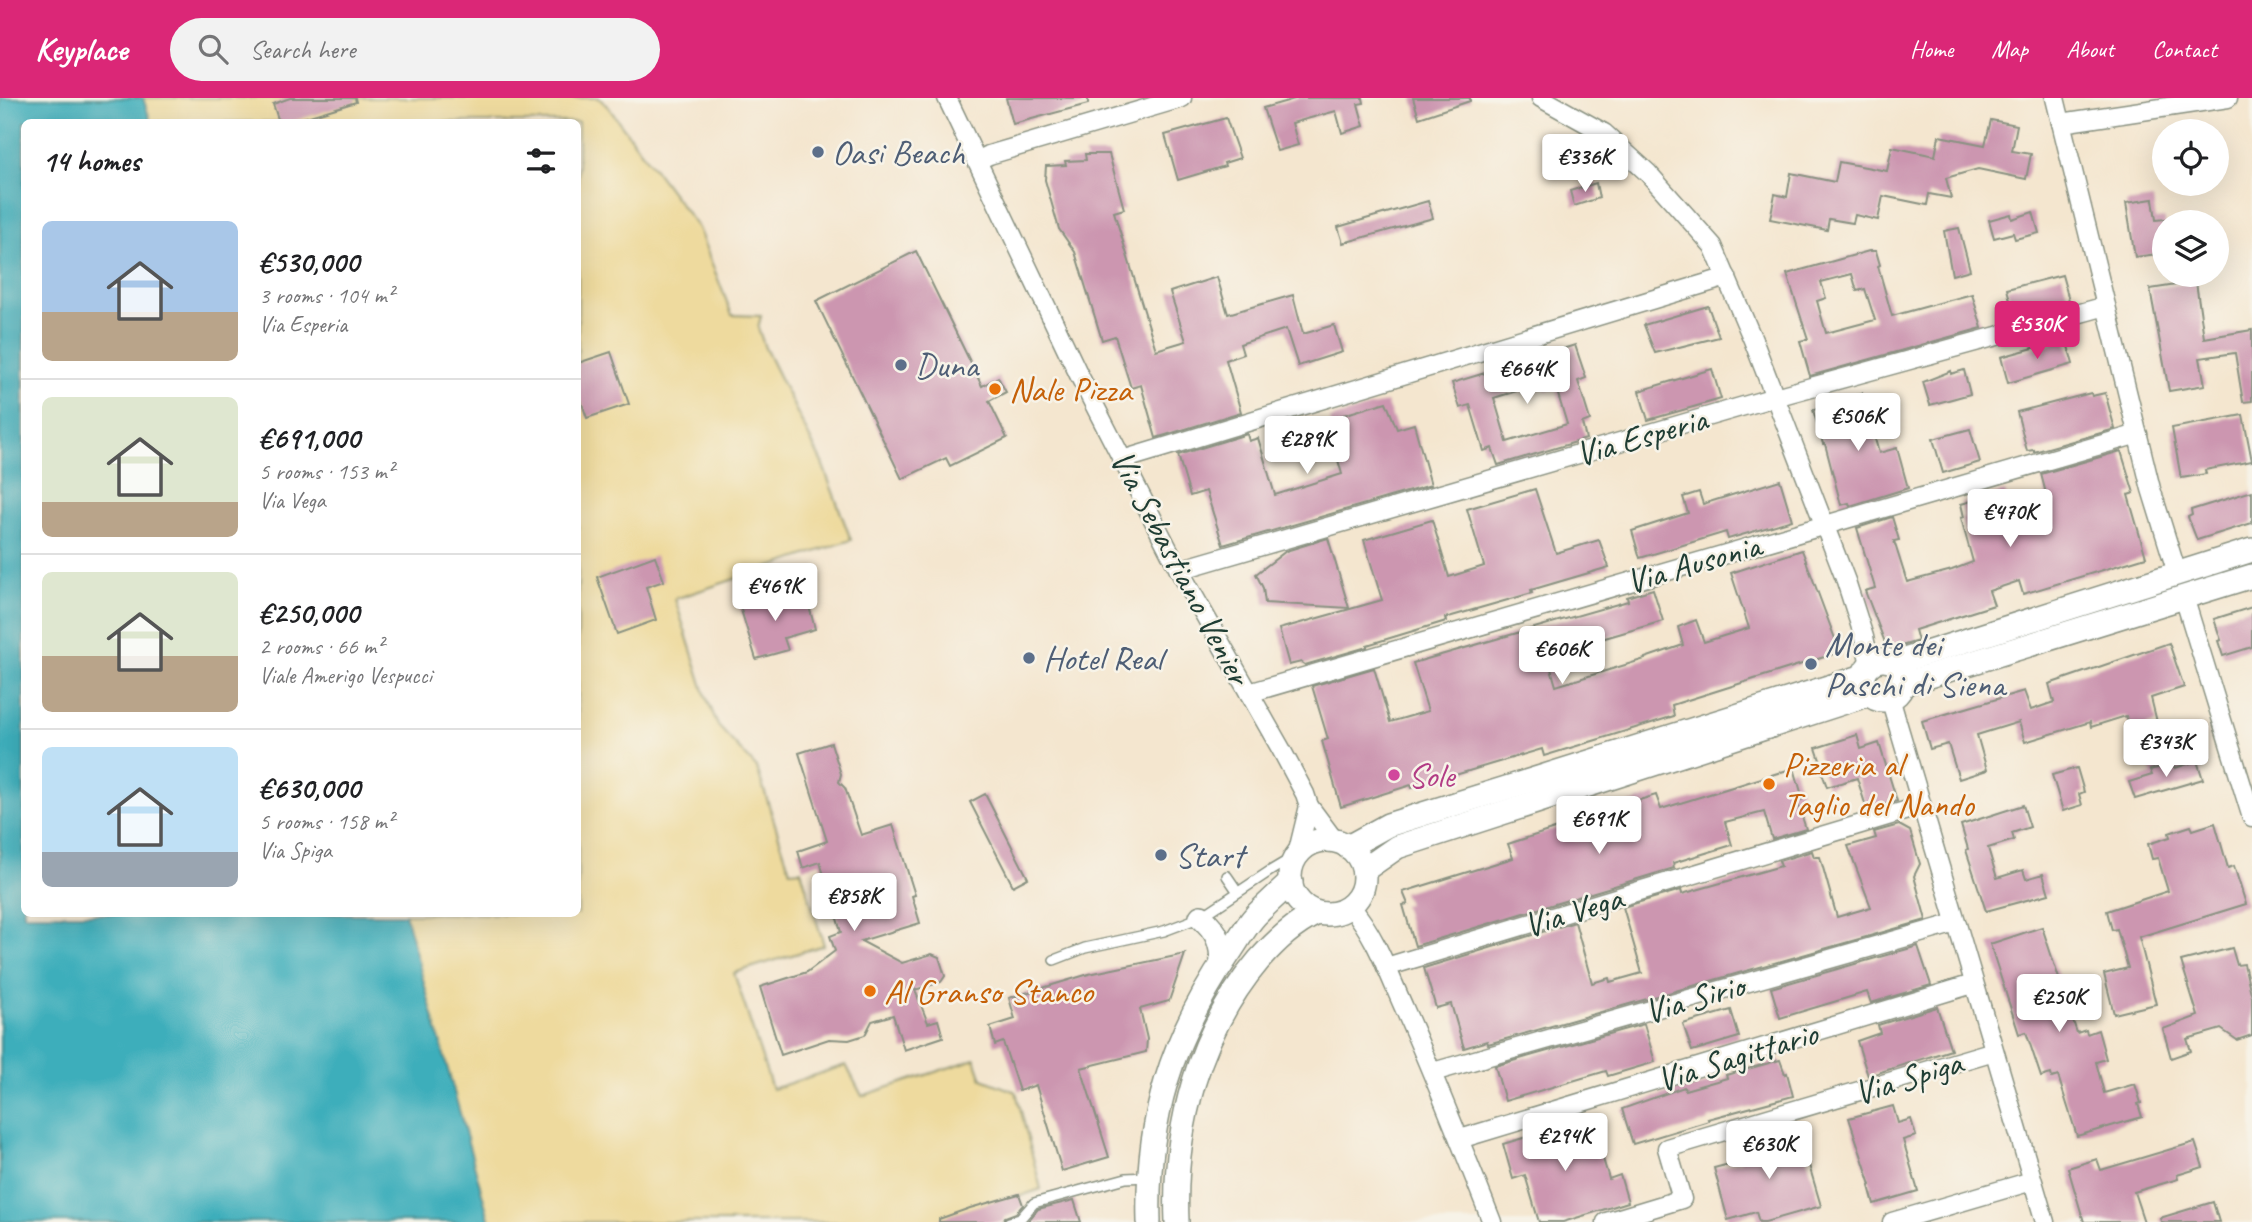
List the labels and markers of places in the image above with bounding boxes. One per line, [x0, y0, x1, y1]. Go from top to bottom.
place label: Oasi Beach [832, 130, 966, 175]
pin: €336K [1536, 134, 1634, 194]
marker: Oasi Beach [810, 144, 826, 160]
pin: €530K [1988, 302, 2086, 361]
place label: Duna [915, 343, 980, 388]
pin: €664K [1478, 346, 1576, 406]
marker: Duna [893, 357, 909, 373]
place label: Nale Pizza [1009, 367, 1134, 412]
marker: Nale Pizza [987, 381, 1003, 397]
pin: €506K [1809, 394, 1907, 453]
pin: €289K [1258, 416, 1356, 476]
pin: €470K [1961, 490, 2059, 549]
pin: €469K [726, 564, 824, 623]
place label: Monte dei Paschi di Siena [1825, 622, 2007, 707]
pin: €606K [1513, 626, 1611, 686]
place label: Hotel Real [1043, 636, 1169, 681]
marker: Hotel Real [1021, 650, 1037, 666]
marker: Monte dei Paschi di Siena [1803, 656, 1819, 672]
pin: €343K [2117, 720, 2215, 779]
place label: Pizzeria al Taglio del Nando [1783, 742, 1975, 827]
place label: Sole [1408, 753, 1457, 798]
marker: Sole [1386, 767, 1402, 783]
marker: Pizzeria al Taglio del Nando [1761, 776, 1777, 792]
pin: €691K [1550, 796, 1648, 856]
place label: Start [1175, 833, 1248, 878]
marker: Start [1153, 847, 1169, 863]
pin: €858K [805, 874, 903, 933]
place label: Al Granso Stanco [884, 969, 1095, 1014]
pin: €250K [2010, 974, 2108, 1034]
marker: Al Granso Stanco [862, 983, 878, 999]
pin: €294K [1516, 1114, 1614, 1173]
pin: €630K [1720, 1122, 1818, 1181]

